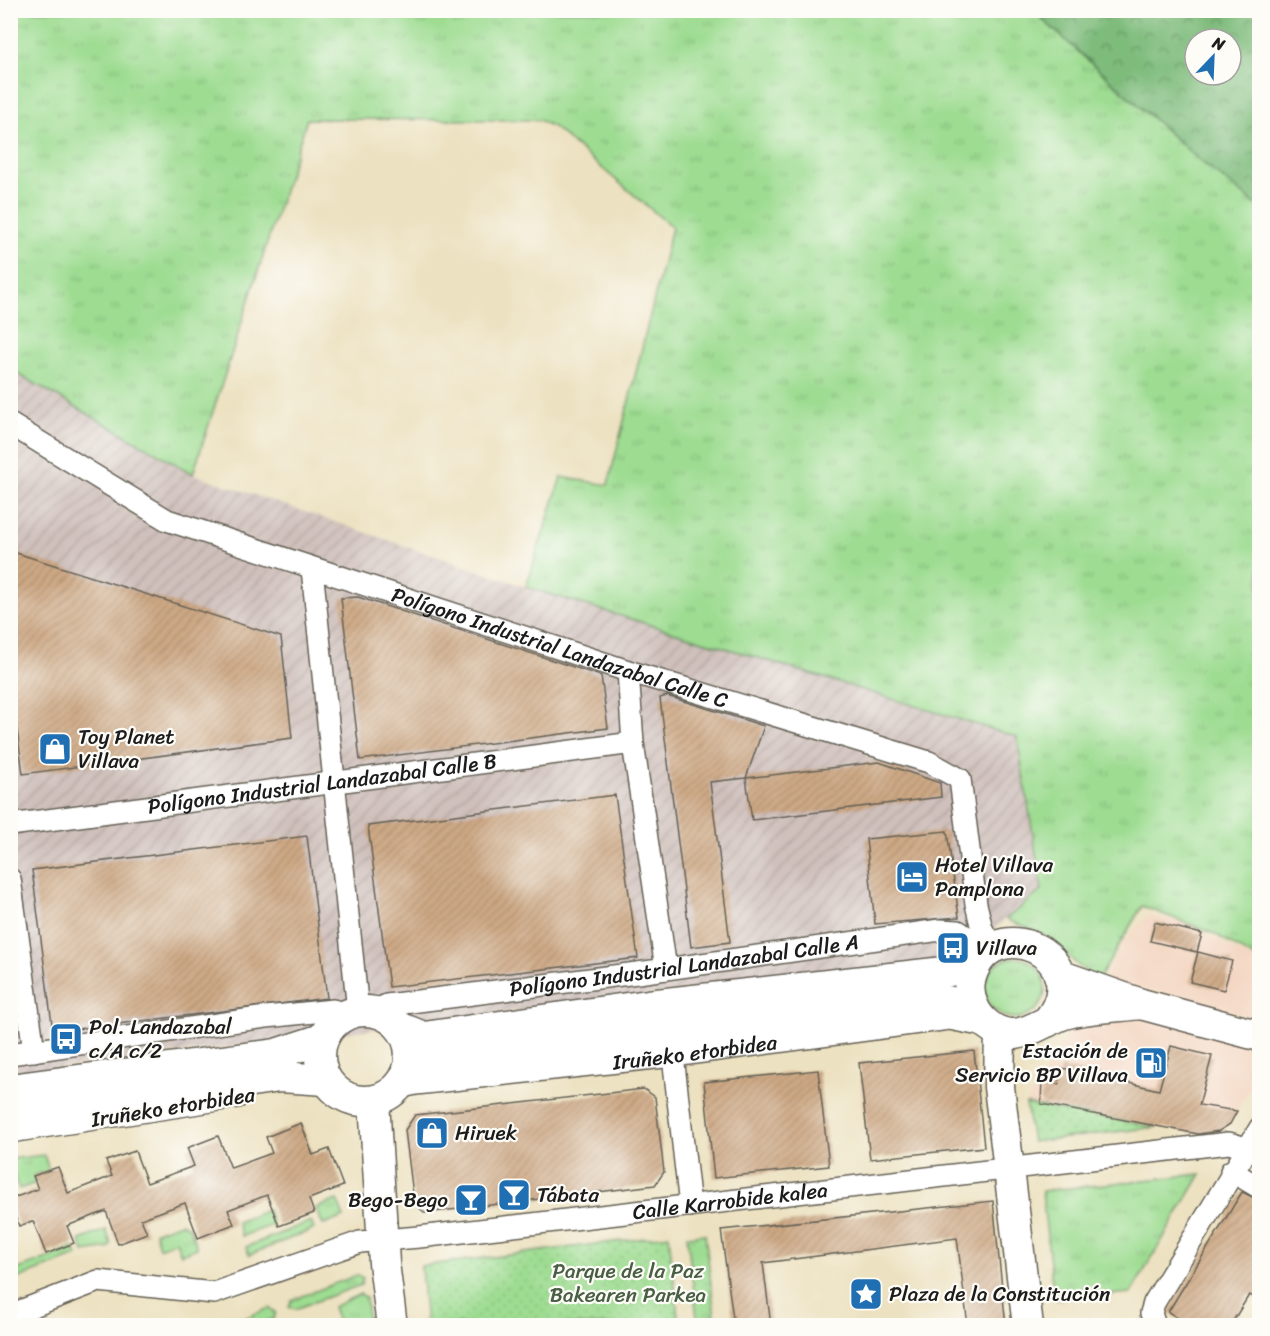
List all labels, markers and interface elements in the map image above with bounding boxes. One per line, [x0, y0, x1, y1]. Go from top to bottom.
north arrow [1183, 27, 1243, 87]
text: N [1207, 28, 1230, 60]
street label: Polígono Industrial Landazabal Calle C [386, 576, 733, 719]
place label: Toy Planet Villava [78, 718, 174, 780]
shop icon: Toy Planet Villava [37, 731, 73, 767]
street label: Polígono Industrial Landazabal Calle B [145, 742, 499, 826]
place label: Hotel Villava Pamplona [935, 846, 1053, 908]
hotel icon: Hotel Villava Pamplona [894, 859, 930, 895]
street label: Polígono Industrial Landazabal Calle A [507, 923, 861, 1008]
place label: Villava [976, 929, 1038, 967]
bus stop icon: Villava [935, 930, 971, 966]
place label: Pol. Landazabal c/A c/2 [89, 1008, 233, 1070]
bus stop icon: Pol. Landazabal c/A c/2 [48, 1021, 84, 1057]
street label: Iruñeko etorbidea [610, 1023, 780, 1082]
place label: Estación de Servicio BP Villava [955, 1032, 1128, 1094]
fuel station icon: Estación de Servicio BP Villava [1133, 1045, 1169, 1081]
street label: Iruñeko etorbidea [87, 1075, 258, 1139]
place label: Hiruek [455, 1114, 517, 1152]
shop icon: Hiruek [414, 1115, 450, 1151]
street label: Calle Karrobide kalea [631, 1171, 830, 1231]
place label: Tábata [537, 1176, 600, 1214]
bar icon: Tábata [496, 1177, 532, 1213]
place label: Bego-Bego [348, 1181, 448, 1219]
bar icon: Bego-Bego [453, 1182, 489, 1218]
park label: Parque de la Paz Bakearen Parkea [550, 1252, 707, 1314]
place label: Plaza de la Constitución [889, 1275, 1110, 1313]
place icon: Plaza de la Constitución [848, 1276, 884, 1312]

